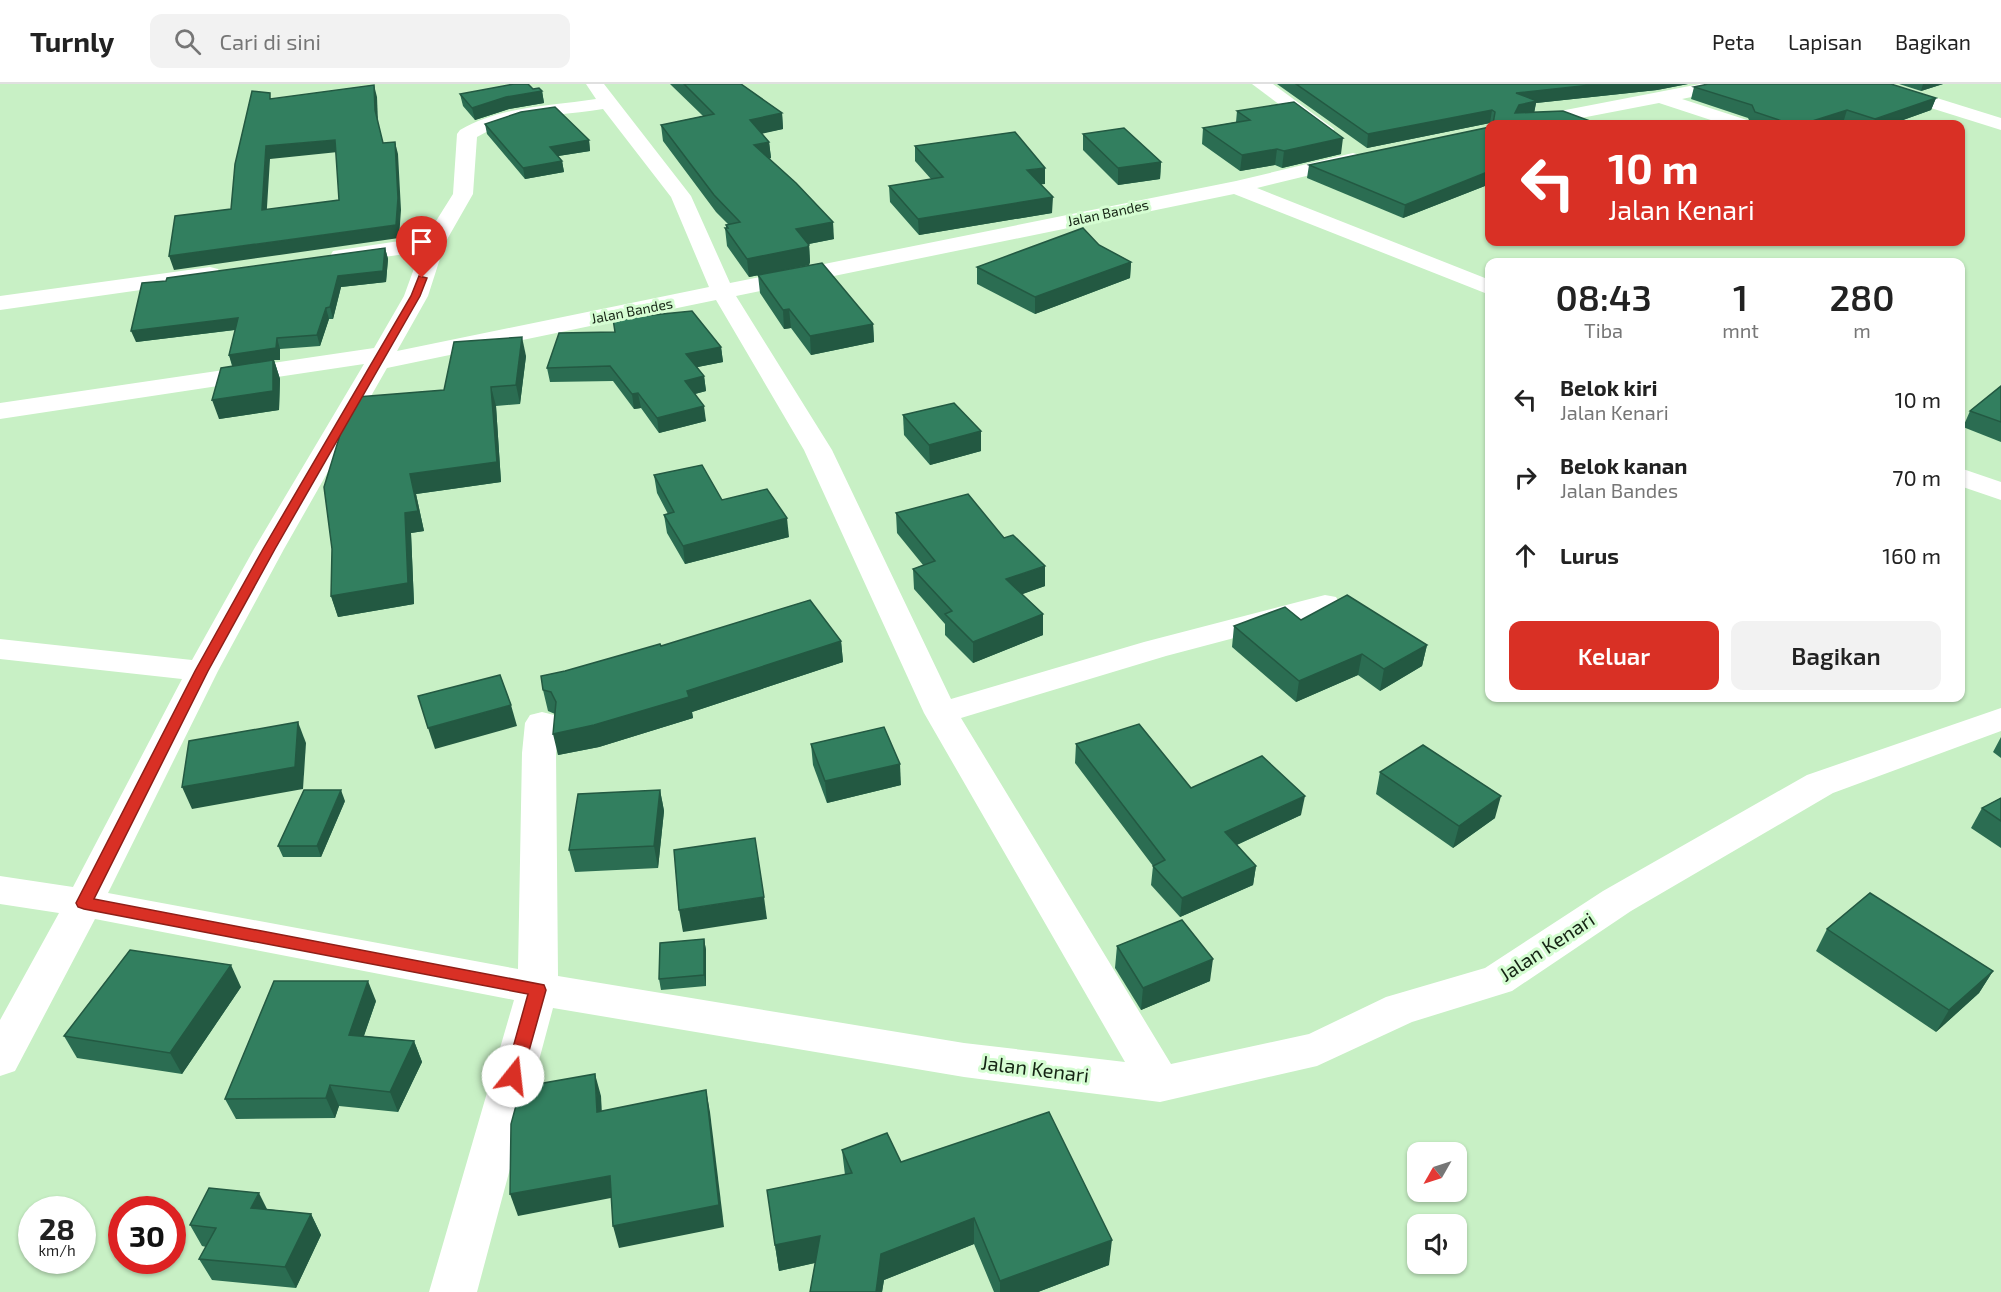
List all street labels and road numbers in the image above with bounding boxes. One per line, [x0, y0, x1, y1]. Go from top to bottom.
street label: Jalan Bandes [1066, 196, 1150, 229]
street label: Jalan Bandes [590, 294, 674, 327]
street label: Jalan Kenari [1494, 907, 1599, 986]
street label: Jalan Kenari [980, 1049, 1091, 1087]

